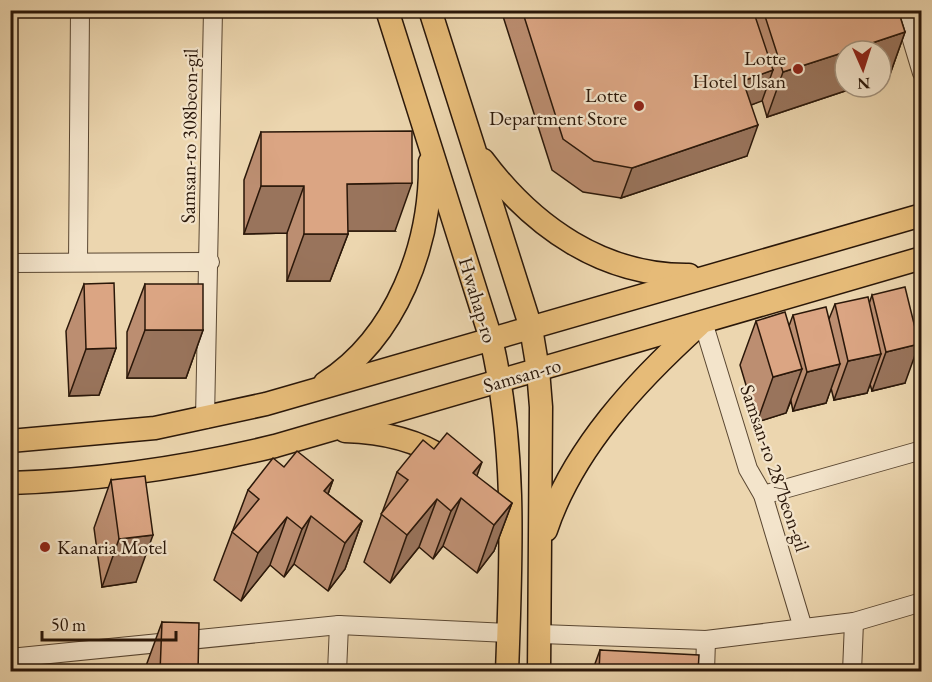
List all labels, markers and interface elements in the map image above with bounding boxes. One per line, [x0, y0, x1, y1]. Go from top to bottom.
north arrow [833, 39, 893, 99]
place label: Lotte Hotel Ulsan [692, 45, 786, 94]
street label: Samsan-ro 308beon-gil [174, 48, 204, 224]
marker: Lotte Hotel Ulsan [791, 62, 805, 76]
text: N [857, 73, 871, 94]
place label: Lotte Department Store [489, 82, 627, 131]
marker: Lotte Department Store [632, 99, 646, 113]
street label: Hwahap-ro [453, 254, 503, 346]
street label: Samsan-ro [480, 351, 564, 399]
street label: Samsan-ro 287beon-gil [734, 381, 816, 555]
place label: Kanaria Motel [57, 534, 167, 560]
marker: Kanaria Motel [38, 540, 52, 554]
scale bar [42, 604, 176, 642]
text: 50 m [51, 613, 86, 636]

